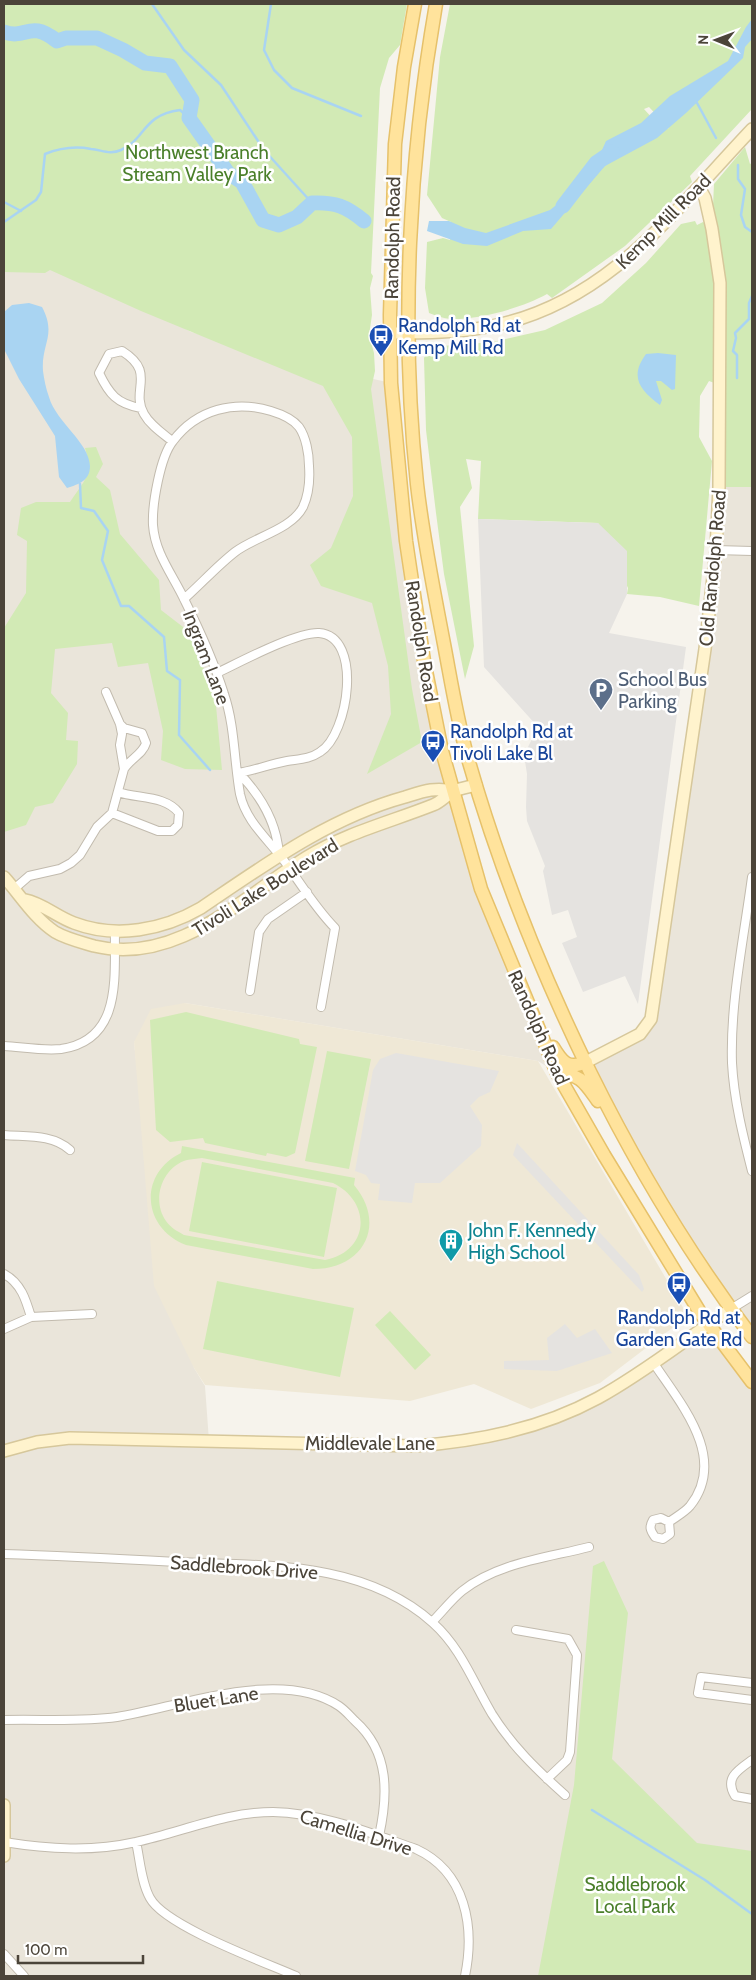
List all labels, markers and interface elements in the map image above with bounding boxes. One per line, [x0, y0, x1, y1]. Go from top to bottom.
north arrow [691, 15, 741, 65]
text: N [694, 35, 712, 45]
park label: Northwest Branch Stream Valley Park [122, 141, 272, 186]
street label: Kemp Mill Road [611, 169, 716, 274]
street label: Randolph Road [380, 176, 405, 300]
place label: Randolph Rd at Kemp Mill Rd [398, 314, 522, 359]
bus stop icon: Randolph Rd at Kemp Mill Rd [368, 323, 394, 357]
street label: Old Randolph Road [694, 489, 731, 647]
street label: Randolph Road [401, 579, 442, 704]
street label: Ingram Lane [178, 607, 235, 708]
place label: School Bus Parking [618, 668, 707, 713]
parking icon: School Bus Parking [588, 677, 614, 711]
place label: Randolph Rd at Tivoli Lake Bl [450, 720, 574, 765]
bus stop icon: Randolph Rd at Tivoli Lake Bl [420, 729, 446, 763]
street label: Tivoli Lake Boulevard [188, 833, 342, 942]
street label: Randolph Road [503, 966, 574, 1088]
place label: John F. Kennedy High School [467, 1219, 596, 1264]
building icon: John F. Kennedy High School [438, 1228, 464, 1262]
bus stop icon: Randolph Rd at Garden Gate Rd [666, 1271, 692, 1305]
place label: Randolph Rd at Garden Gate Rd [616, 1306, 742, 1351]
street label: Middlevale Lane [305, 1432, 435, 1455]
street label: Saddlebrook Drive [169, 1551, 319, 1584]
street label: Bluet Lane [172, 1681, 260, 1718]
street label: Camellia Drive [297, 1804, 415, 1861]
park label: Saddlebrook Local Park [584, 1873, 686, 1918]
scale bar [18, 1932, 142, 1964]
text: 100 m [25, 1941, 67, 1959]

